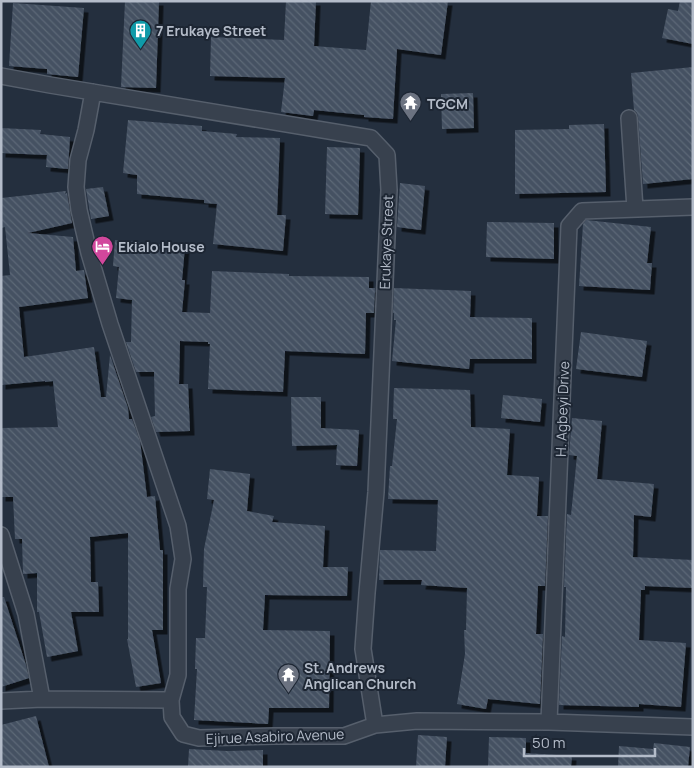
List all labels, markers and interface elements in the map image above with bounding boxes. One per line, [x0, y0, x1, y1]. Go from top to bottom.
building icon: 7 Erukaye Street [128, 18, 152, 49]
place label: 7 Erukaye Street [156, 21, 266, 40]
temple icon: TGCM [399, 91, 423, 122]
place label: TGCM [427, 94, 468, 113]
street label: Erukaye Street [375, 194, 397, 290]
hotel icon: Ekialo House [90, 234, 114, 265]
place label: Ekialo House [118, 237, 205, 256]
street label: H. Agbeyi Drive [551, 361, 573, 457]
place label: St. Andrews Anglican Church [304, 658, 416, 693]
temple icon: St. Andrews Anglican Church [276, 663, 300, 694]
street label: Ejirue Asabiro Avenue [205, 724, 345, 748]
scale bar [524, 726, 655, 758]
text: 50 m [532, 732, 566, 753]

